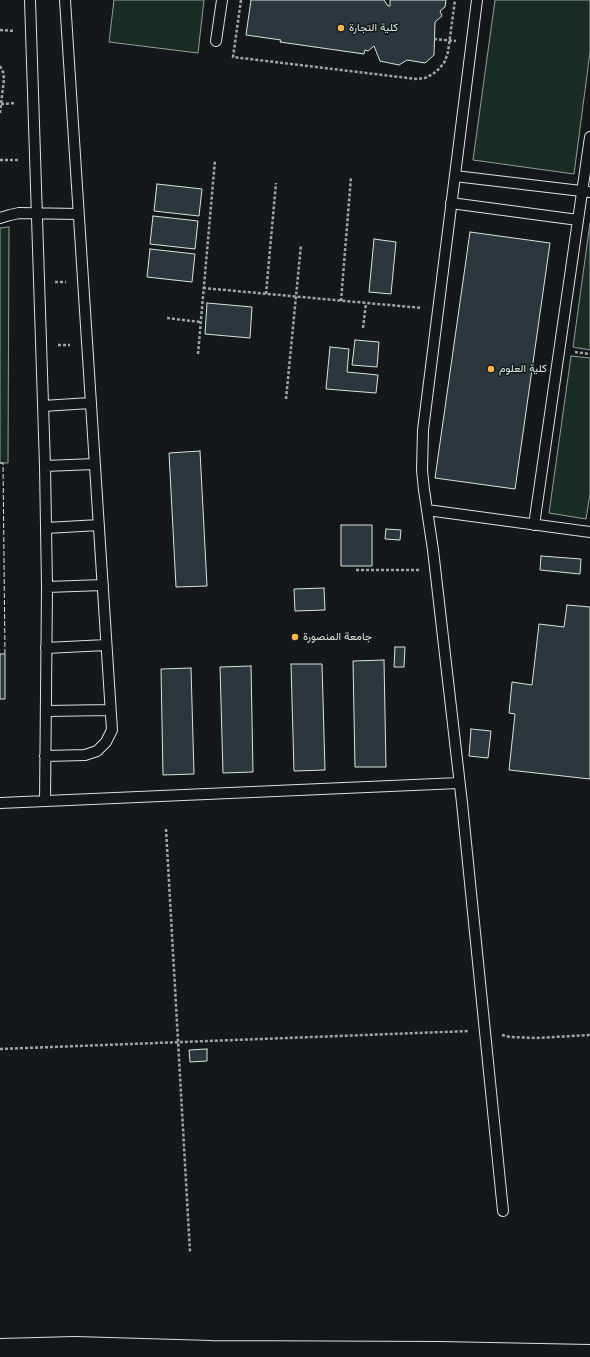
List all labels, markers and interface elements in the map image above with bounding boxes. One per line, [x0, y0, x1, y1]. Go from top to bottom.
place label: كلية التجارة [349, 21, 398, 35]
marker: كلية التجارة [336, 23, 346, 33]
place label: كلية العلوم [499, 362, 547, 376]
marker: كلية العلوم [486, 364, 496, 374]
place label: جامعة المنصورة [303, 630, 372, 644]
marker: جامعة المنصورة [290, 632, 300, 642]

